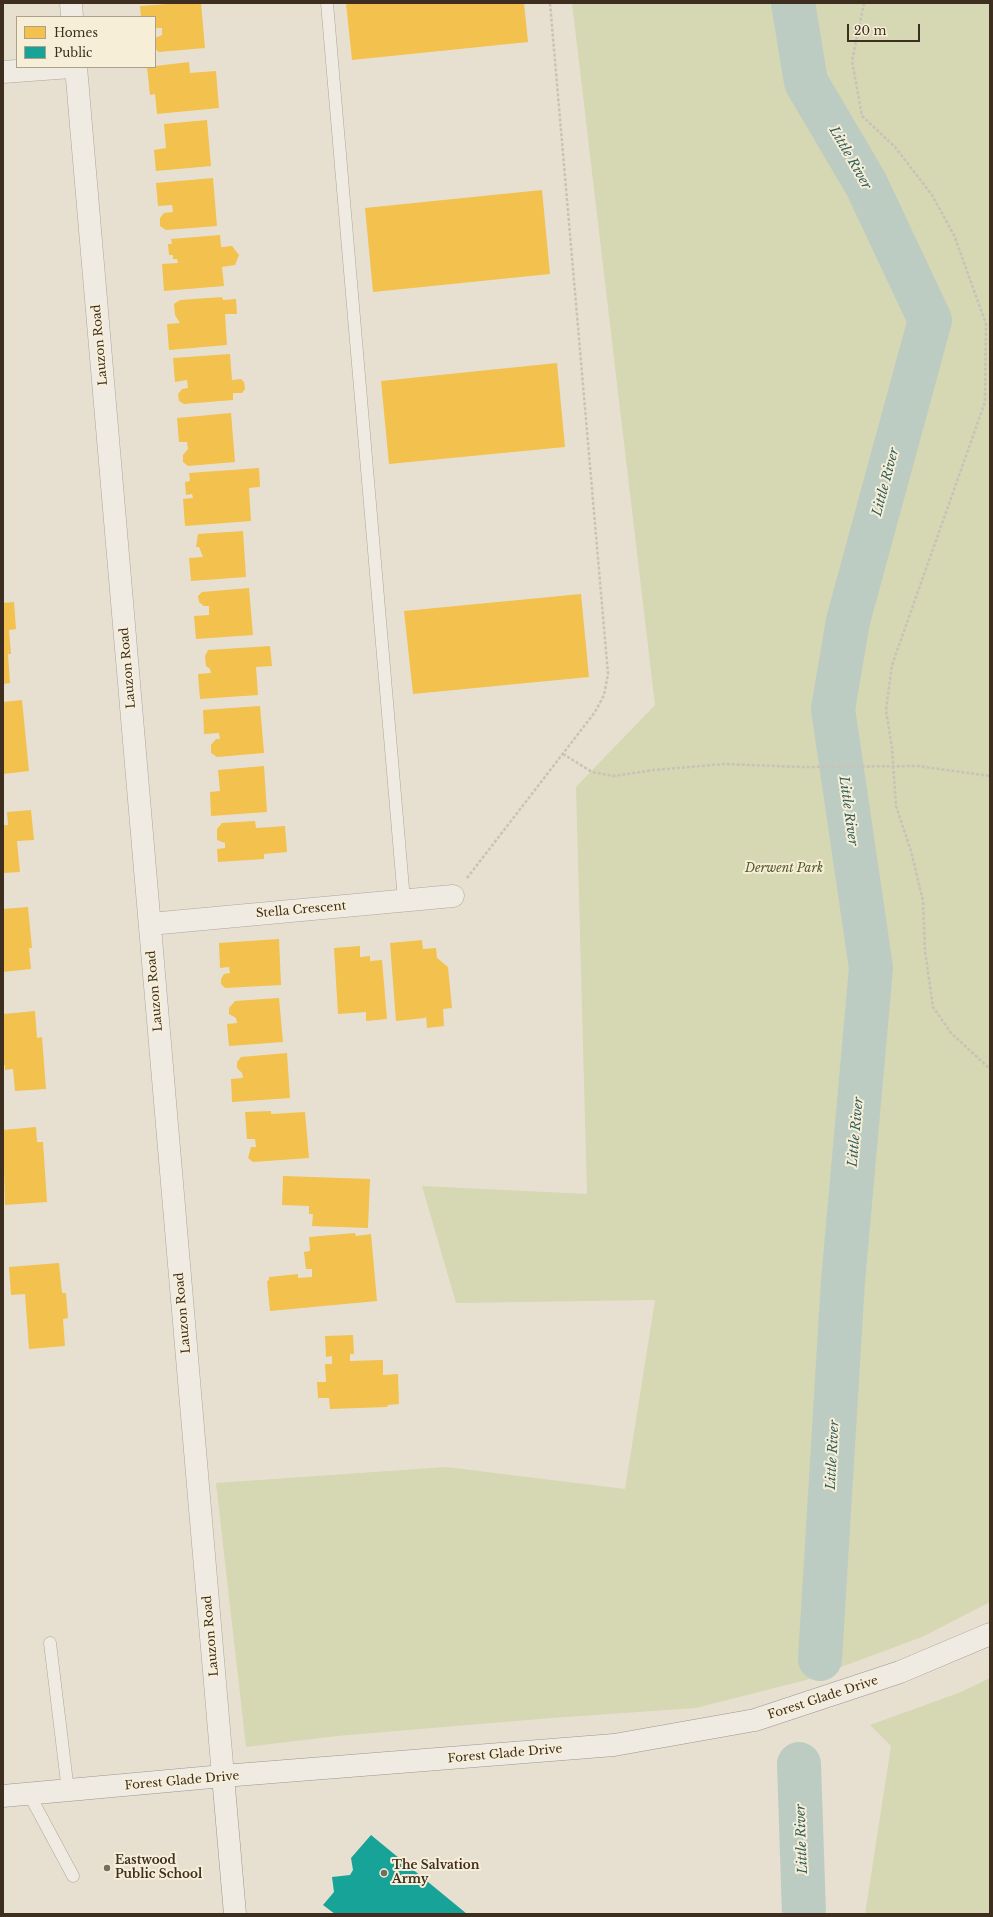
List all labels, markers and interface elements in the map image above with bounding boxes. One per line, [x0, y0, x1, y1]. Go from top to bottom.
legend [16, 16, 156, 68]
scale bar [849, 16, 922, 42]
text: 20 m [854, 23, 886, 38]
text: Homes [54, 25, 98, 40]
text: Public [54, 45, 93, 60]
water label: Little River [826, 124, 874, 192]
street label: Lauzon Road [89, 304, 111, 386]
water label: Little River [869, 446, 903, 518]
street label: Lauzon Road [117, 627, 139, 709]
water label: Little River [835, 775, 861, 847]
park label: Derwent Park [745, 862, 823, 876]
street label: Stella Crescent [255, 899, 347, 921]
street label: Lauzon Road [144, 950, 166, 1032]
water label: Little River [845, 1096, 867, 1168]
street label: Lauzon Road [172, 1272, 194, 1354]
water label: Little River [823, 1420, 843, 1490]
street label: Lauzon Road [200, 1595, 222, 1677]
street label: Forest Glade Drive [766, 1673, 880, 1723]
street label: Forest Glade Drive [447, 1742, 563, 1766]
street label: Forest Glade Drive [124, 1769, 240, 1793]
water label: Little River [793, 1804, 811, 1874]
place label: Eastwood Public School [115, 1854, 202, 1882]
place label: The Salvation Army [392, 1859, 479, 1887]
marker: Eastwood Public School [102, 1863, 112, 1873]
marker: The Salvation Army [379, 1868, 389, 1878]

